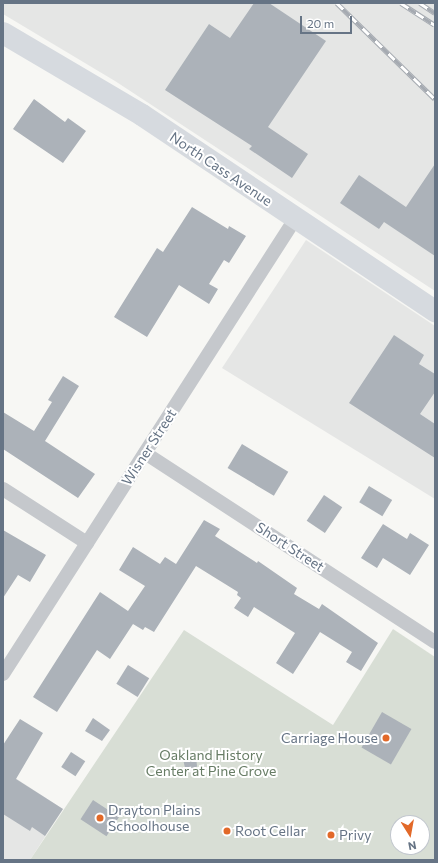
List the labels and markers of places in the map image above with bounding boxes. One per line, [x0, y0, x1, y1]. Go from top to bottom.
place label: Carriage House [281, 730, 378, 746]
marker: Carriage House [381, 733, 391, 743]
place label: Drayton Plains Schoolhouse [108, 802, 201, 834]
marker: Drayton Plains Schoolhouse [95, 813, 105, 823]
place label: Root Cellar [235, 823, 306, 839]
marker: Root Cellar [222, 826, 232, 836]
place label: Privy [339, 827, 371, 843]
marker: Privy [326, 830, 336, 840]

